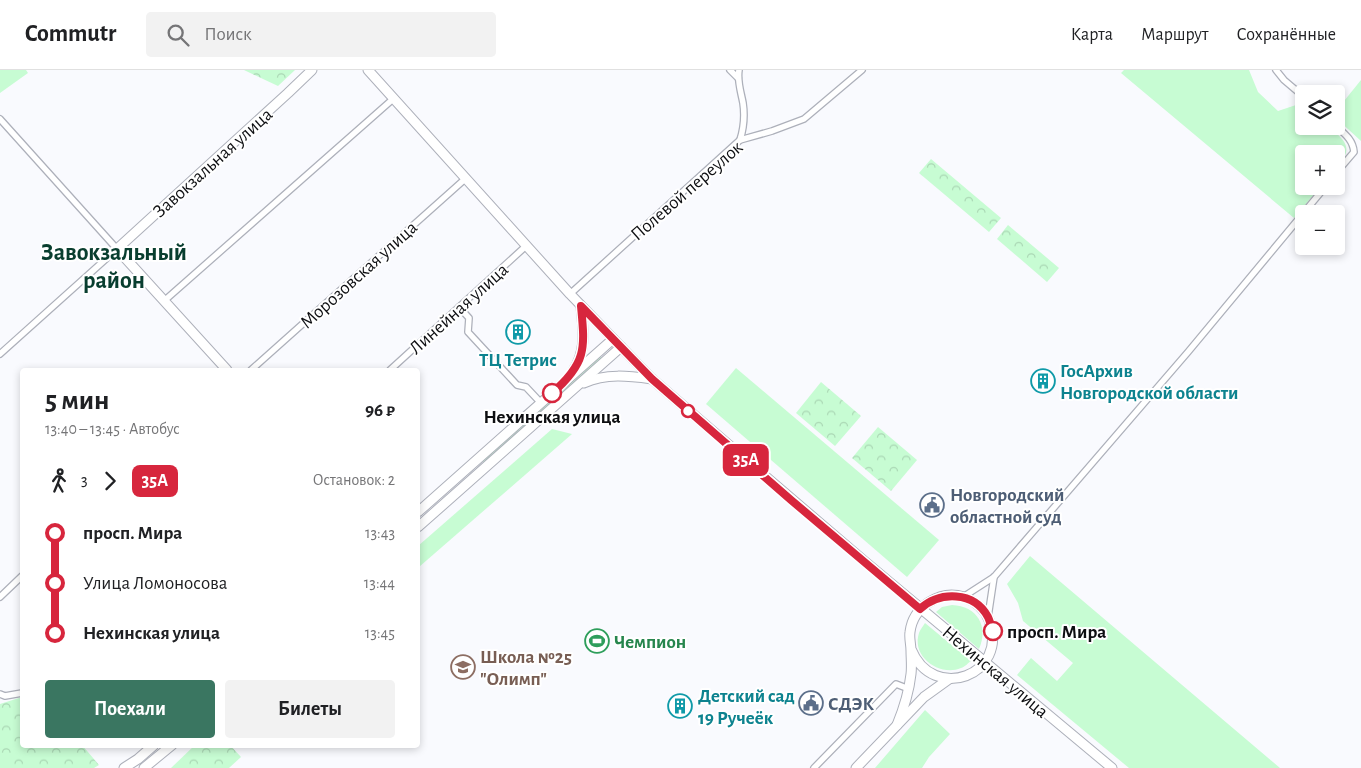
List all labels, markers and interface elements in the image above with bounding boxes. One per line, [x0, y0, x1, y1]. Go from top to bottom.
search box [146, 12, 496, 57]
icon: search [164, 21, 192, 49]
text: Commutr [25, 22, 116, 46]
text: Поиск [204, 25, 252, 44]
text: Карта [1071, 26, 1113, 44]
text: Маршрут [1141, 26, 1209, 44]
text: Сохранённые [1237, 26, 1336, 44]
map controls [1295, 85, 1345, 255]
button: layers [1295, 85, 1345, 135]
street label: Завокзальная улица [150, 105, 277, 222]
street label: Полевой переулок [627, 137, 747, 245]
button: + [1295, 145, 1345, 195]
button: − [1295, 205, 1345, 255]
street label: Морозовская улица [297, 218, 421, 332]
district label: Завокзальный район [41, 241, 187, 293]
street label: Линейная улица [406, 260, 512, 358]
building icon: ТЦ Тетрис [505, 319, 531, 345]
place label: ТЦ Тетрис [479, 351, 557, 370]
place label: ГосАрхив Новгородской области [1060, 362, 1239, 403]
building icon: ГосАрхив Новгородской области [1030, 368, 1056, 394]
marker: Нехинская улица [542, 383, 562, 403]
text: 5 мин [45, 387, 109, 415]
text: 96 ₽ [365, 401, 395, 420]
unlabelled marker [681, 404, 695, 418]
place label: Нехинская улица [483, 408, 621, 427]
text: 13:40 – 13:45 · Автобус [45, 421, 180, 437]
line badge: 35А [717, 444, 775, 476]
text: 35А [733, 451, 759, 469]
icon: walk [45, 467, 73, 495]
icon: forward [96, 467, 124, 495]
text: 3 [81, 472, 88, 488]
text: 35А [142, 472, 168, 490]
text: Остановок: 2 [313, 472, 395, 488]
place label: Новгородский областной суд [950, 486, 1064, 527]
public building icon: Новгородский областной суд [919, 492, 945, 518]
text: просп. Мира [83, 524, 182, 543]
text: 13:43 [365, 525, 395, 541]
text: Улица Ломоносова [83, 574, 227, 593]
text: 13:44 [364, 575, 395, 591]
marker: просп. Мира [983, 621, 1003, 641]
street label: Нехинская улица [938, 622, 1052, 722]
place label: просп. Мира [1007, 623, 1106, 642]
text: Нехинская улица [83, 624, 220, 643]
text: 13:45 [365, 625, 395, 641]
sports icon: Чемпион [584, 628, 610, 654]
place label: Чемпион [614, 633, 686, 652]
place label: Школа №25 "Олимп" [480, 648, 572, 689]
school or university icon: Школа №25 "Олимп" [450, 654, 476, 680]
button: Поехали [45, 680, 215, 738]
button: Билеты [225, 680, 395, 738]
place label: Детский сад 19 Ручеёк [698, 687, 795, 728]
public building icon: СДЭК [798, 690, 824, 716]
building icon: Детский сад 19 Ручеёк [667, 693, 693, 719]
place label: СДЭК [828, 695, 875, 714]

